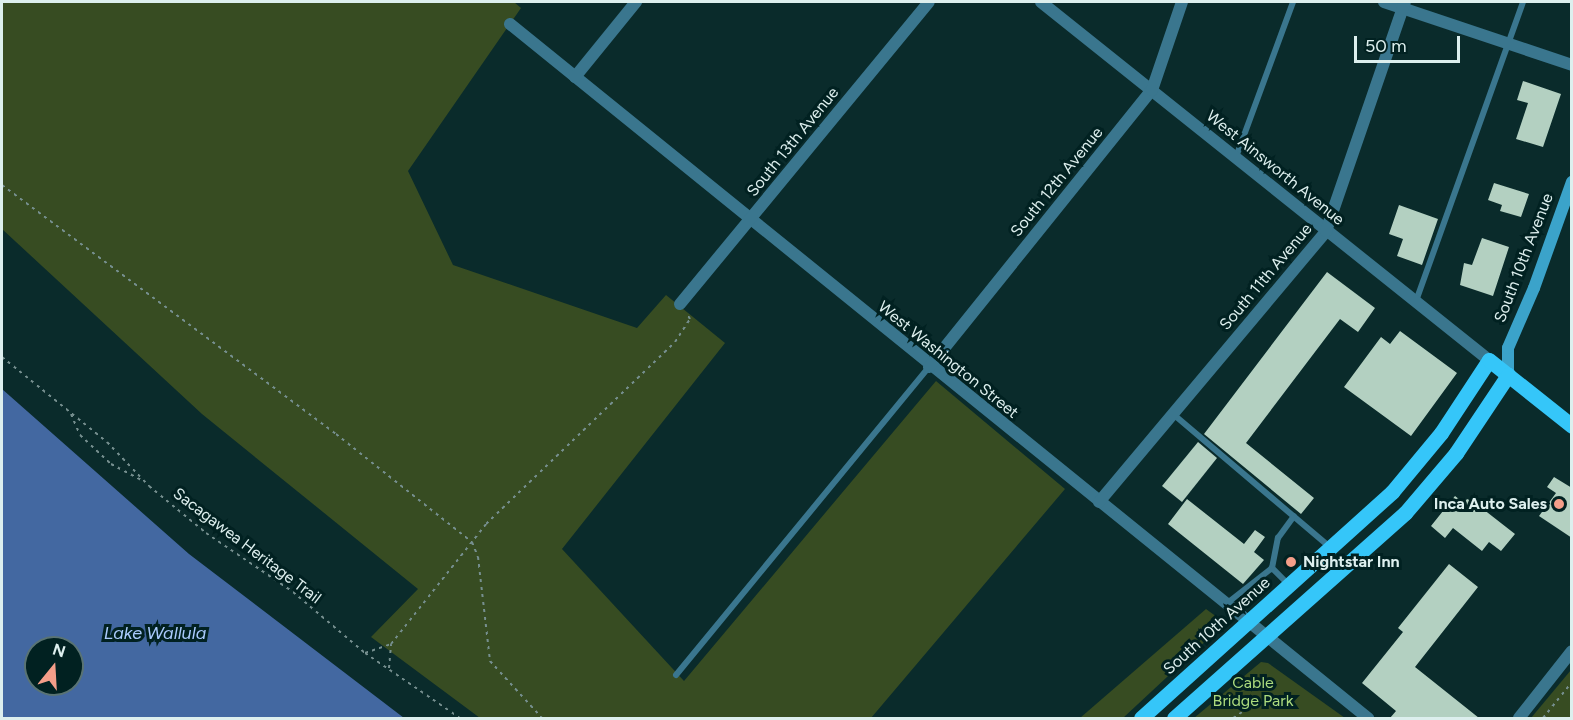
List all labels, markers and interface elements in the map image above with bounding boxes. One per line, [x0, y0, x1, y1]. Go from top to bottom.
scale bar [1357, 24, 1464, 62]
text: 50 m [1365, 35, 1407, 57]
street label: South 13th Avenue [743, 83, 843, 201]
street label: West Ainsworth Avenue [1202, 106, 1348, 230]
street label: South 12th Avenue [1007, 123, 1107, 241]
street label: South 10th Avenue [1491, 191, 1557, 325]
street label: South 11th Avenue [1216, 220, 1316, 334]
street label: West Washington Street [874, 297, 1022, 423]
street label: Sacagawea Heritage Trail [169, 484, 325, 608]
place label: Inca Auto Sales [1434, 494, 1547, 514]
marker: Inca Auto Sales [1552, 497, 1566, 511]
place label: Nightstar Inn [1303, 552, 1400, 572]
marker: Nightstar Inn [1284, 555, 1298, 569]
street label: South 10th Avenue [1160, 573, 1274, 679]
water label: Lake Wallula [104, 622, 206, 644]
north arrow [24, 636, 84, 696]
text: N [50, 639, 68, 661]
park label: Cable Bridge Park [1213, 673, 1293, 711]

